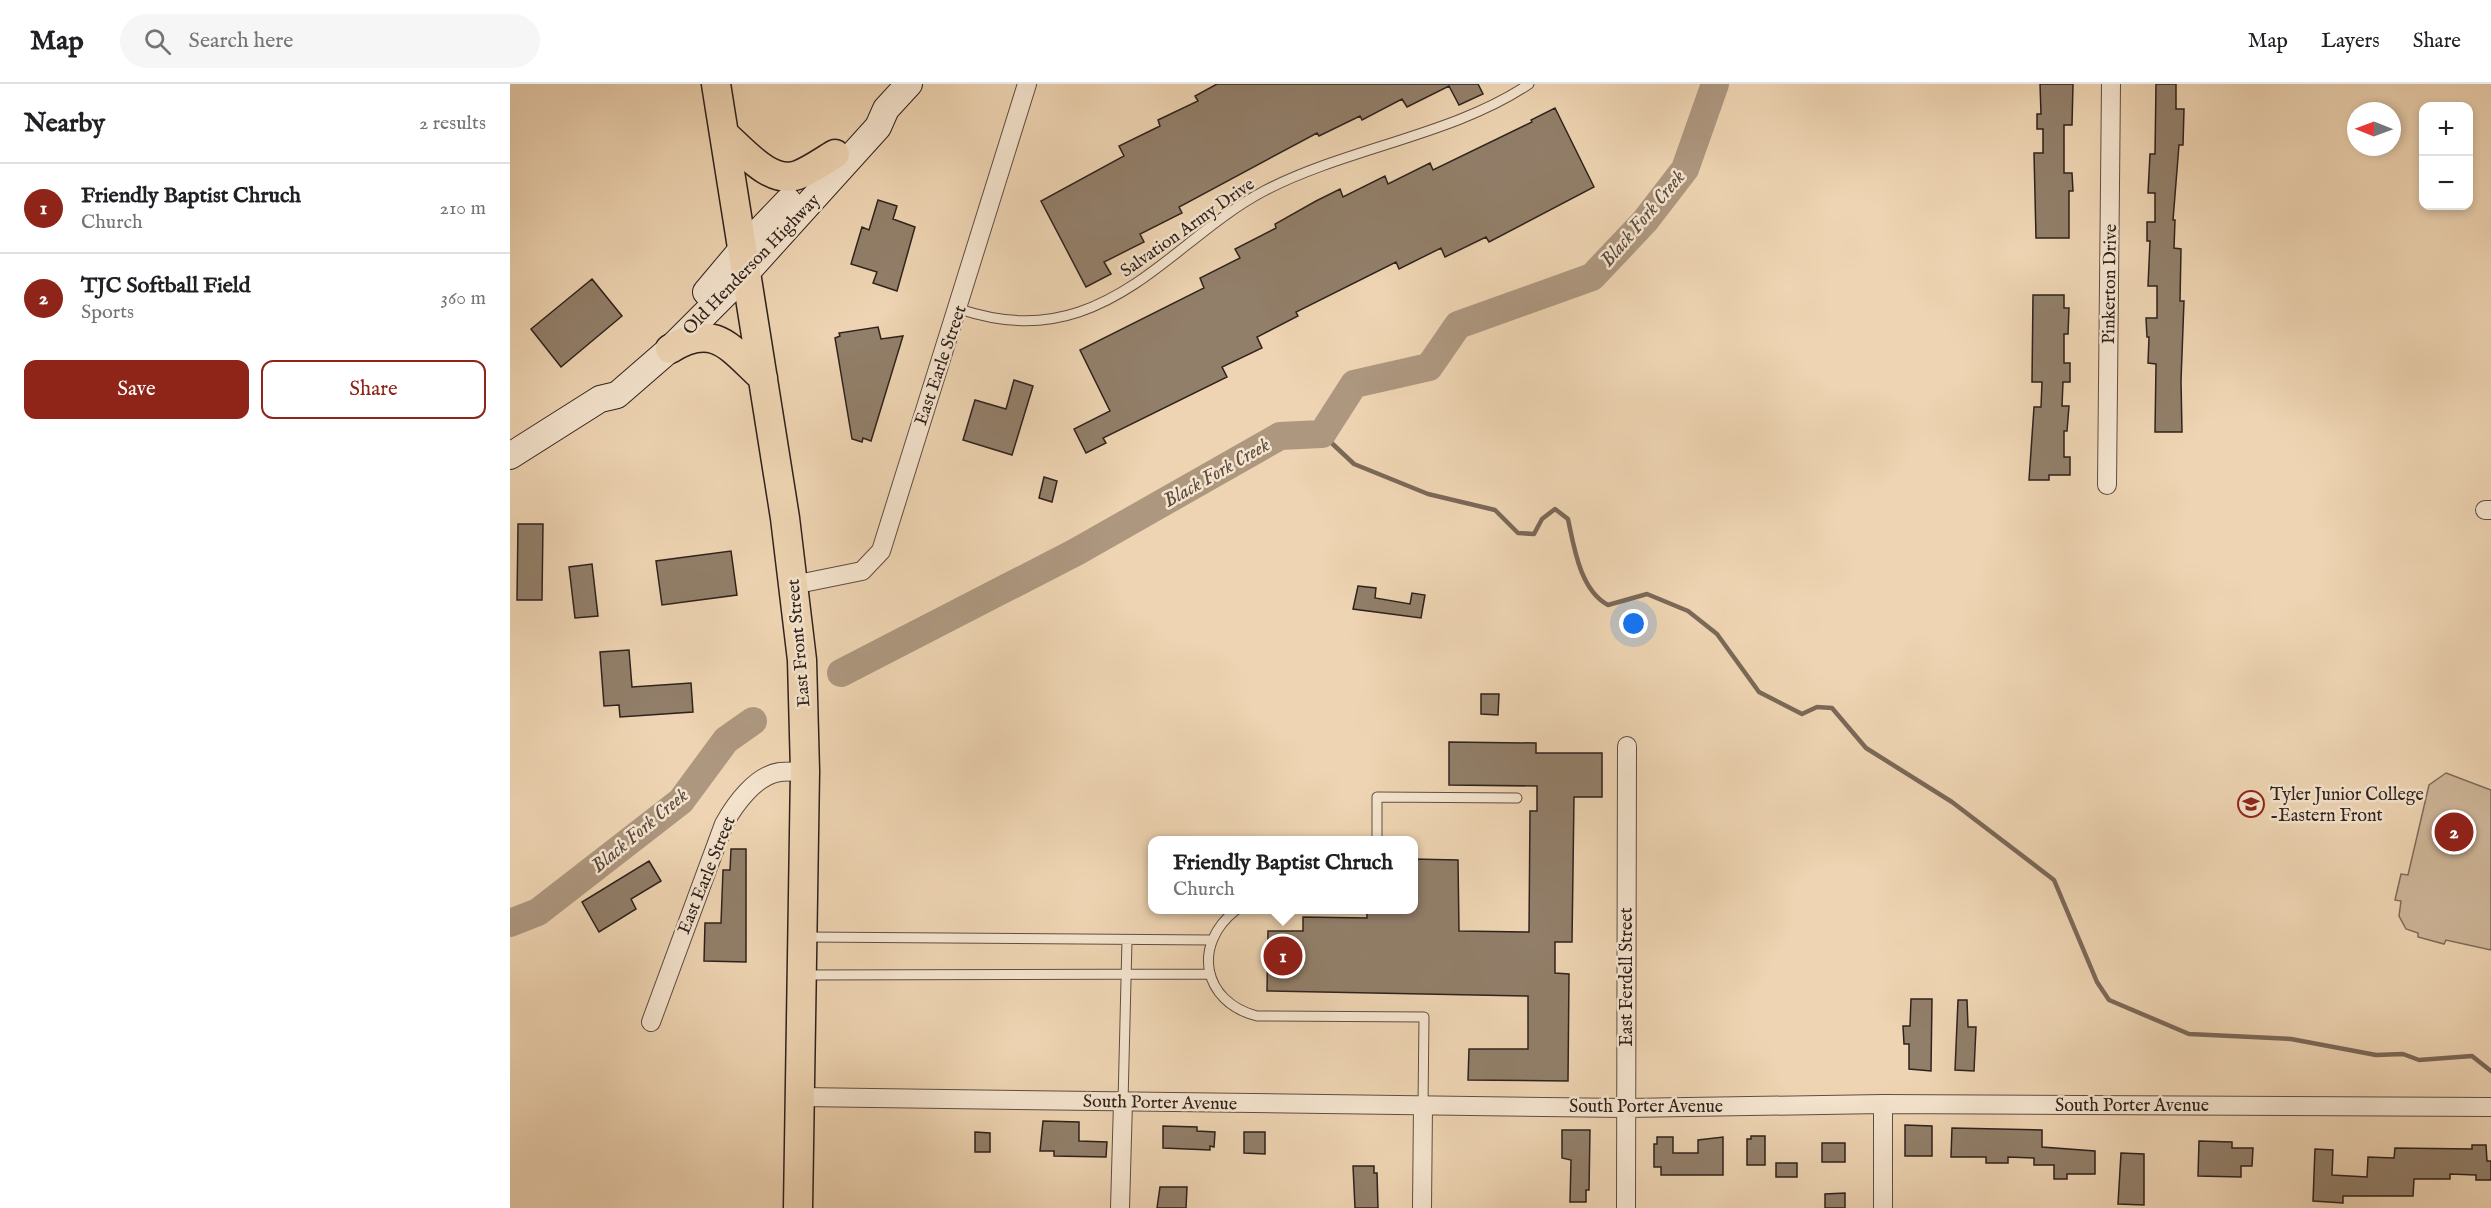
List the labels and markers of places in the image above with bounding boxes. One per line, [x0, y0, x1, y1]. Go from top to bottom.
place label: Tyler Junior College -Eastern Front [2270, 784, 2424, 828]
school or university icon: Tyler Junior College -Eastern Front [2236, 789, 2266, 819]
pin: 2 [2434, 810, 2474, 855]
pin: 1 [1264, 934, 1302, 978]

